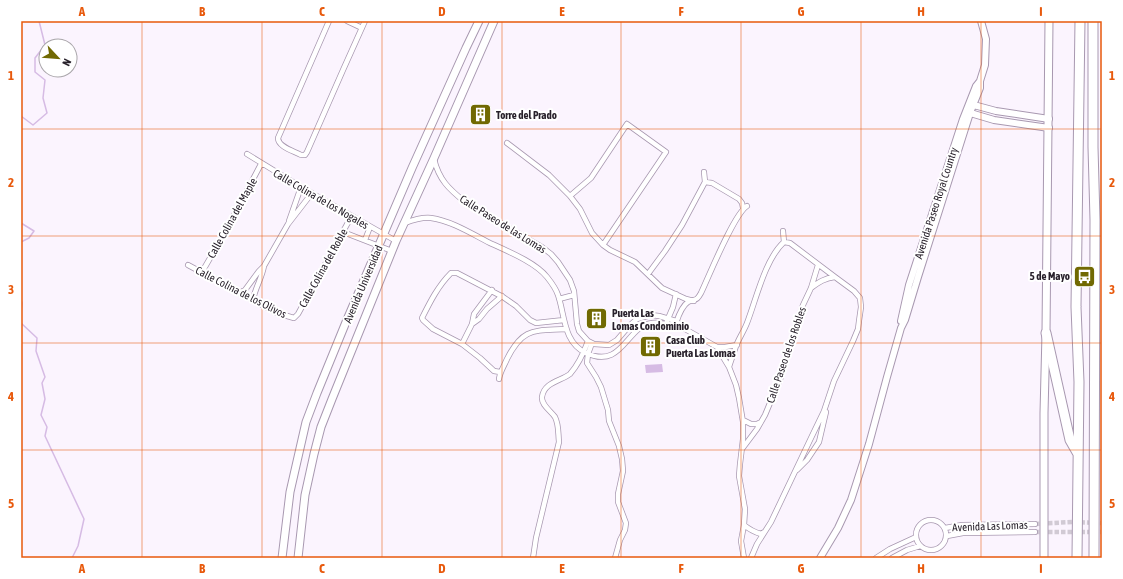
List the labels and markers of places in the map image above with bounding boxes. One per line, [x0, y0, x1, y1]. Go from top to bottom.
building icon: Torre del Prado [467, 102, 493, 128]
place label: Torre del Prado [496, 109, 557, 121]
bus stop icon: 5 de Mayo [1072, 263, 1098, 289]
place label: 5 de Mayo [1030, 270, 1070, 282]
building icon: Puerta Las Lomas Condominio [583, 306, 609, 332]
place label: Puerta Las Lomas Condominio [612, 307, 689, 332]
building icon: Casa Club Puerta Las Lomas [638, 333, 664, 359]
place label: Casa Club Puerta Las Lomas [666, 334, 736, 359]

